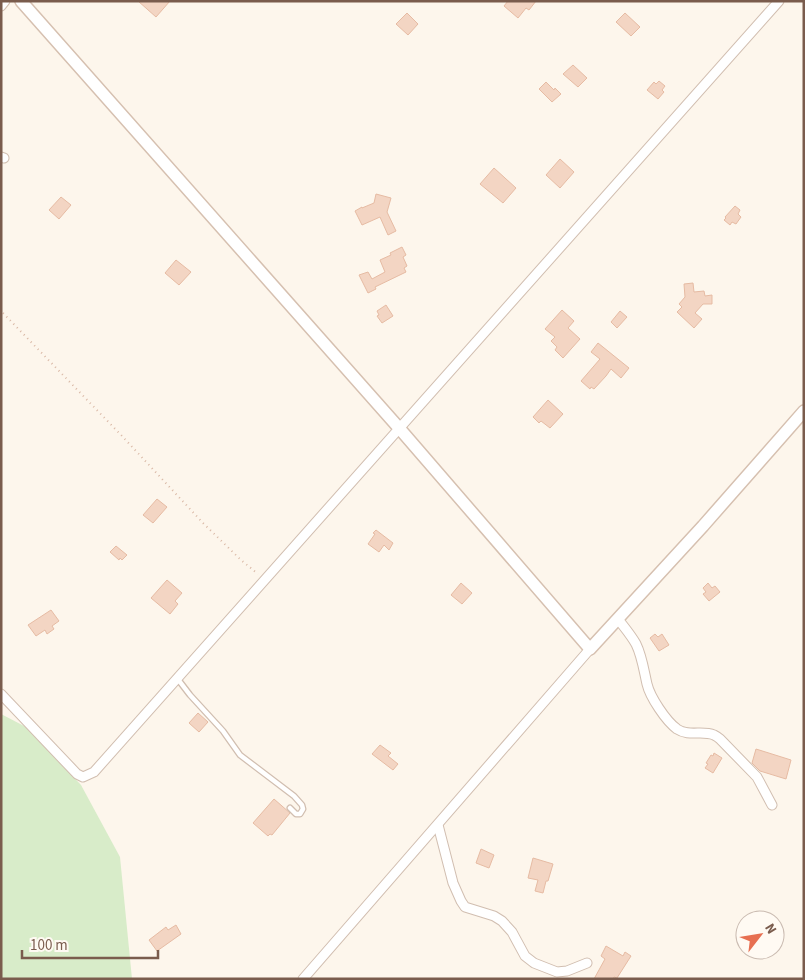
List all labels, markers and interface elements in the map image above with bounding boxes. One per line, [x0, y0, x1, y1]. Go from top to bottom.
north arrow [735, 910, 785, 960]
text: N [759, 920, 781, 938]
scale bar [22, 928, 159, 960]
text: 100 m [30, 935, 68, 956]

